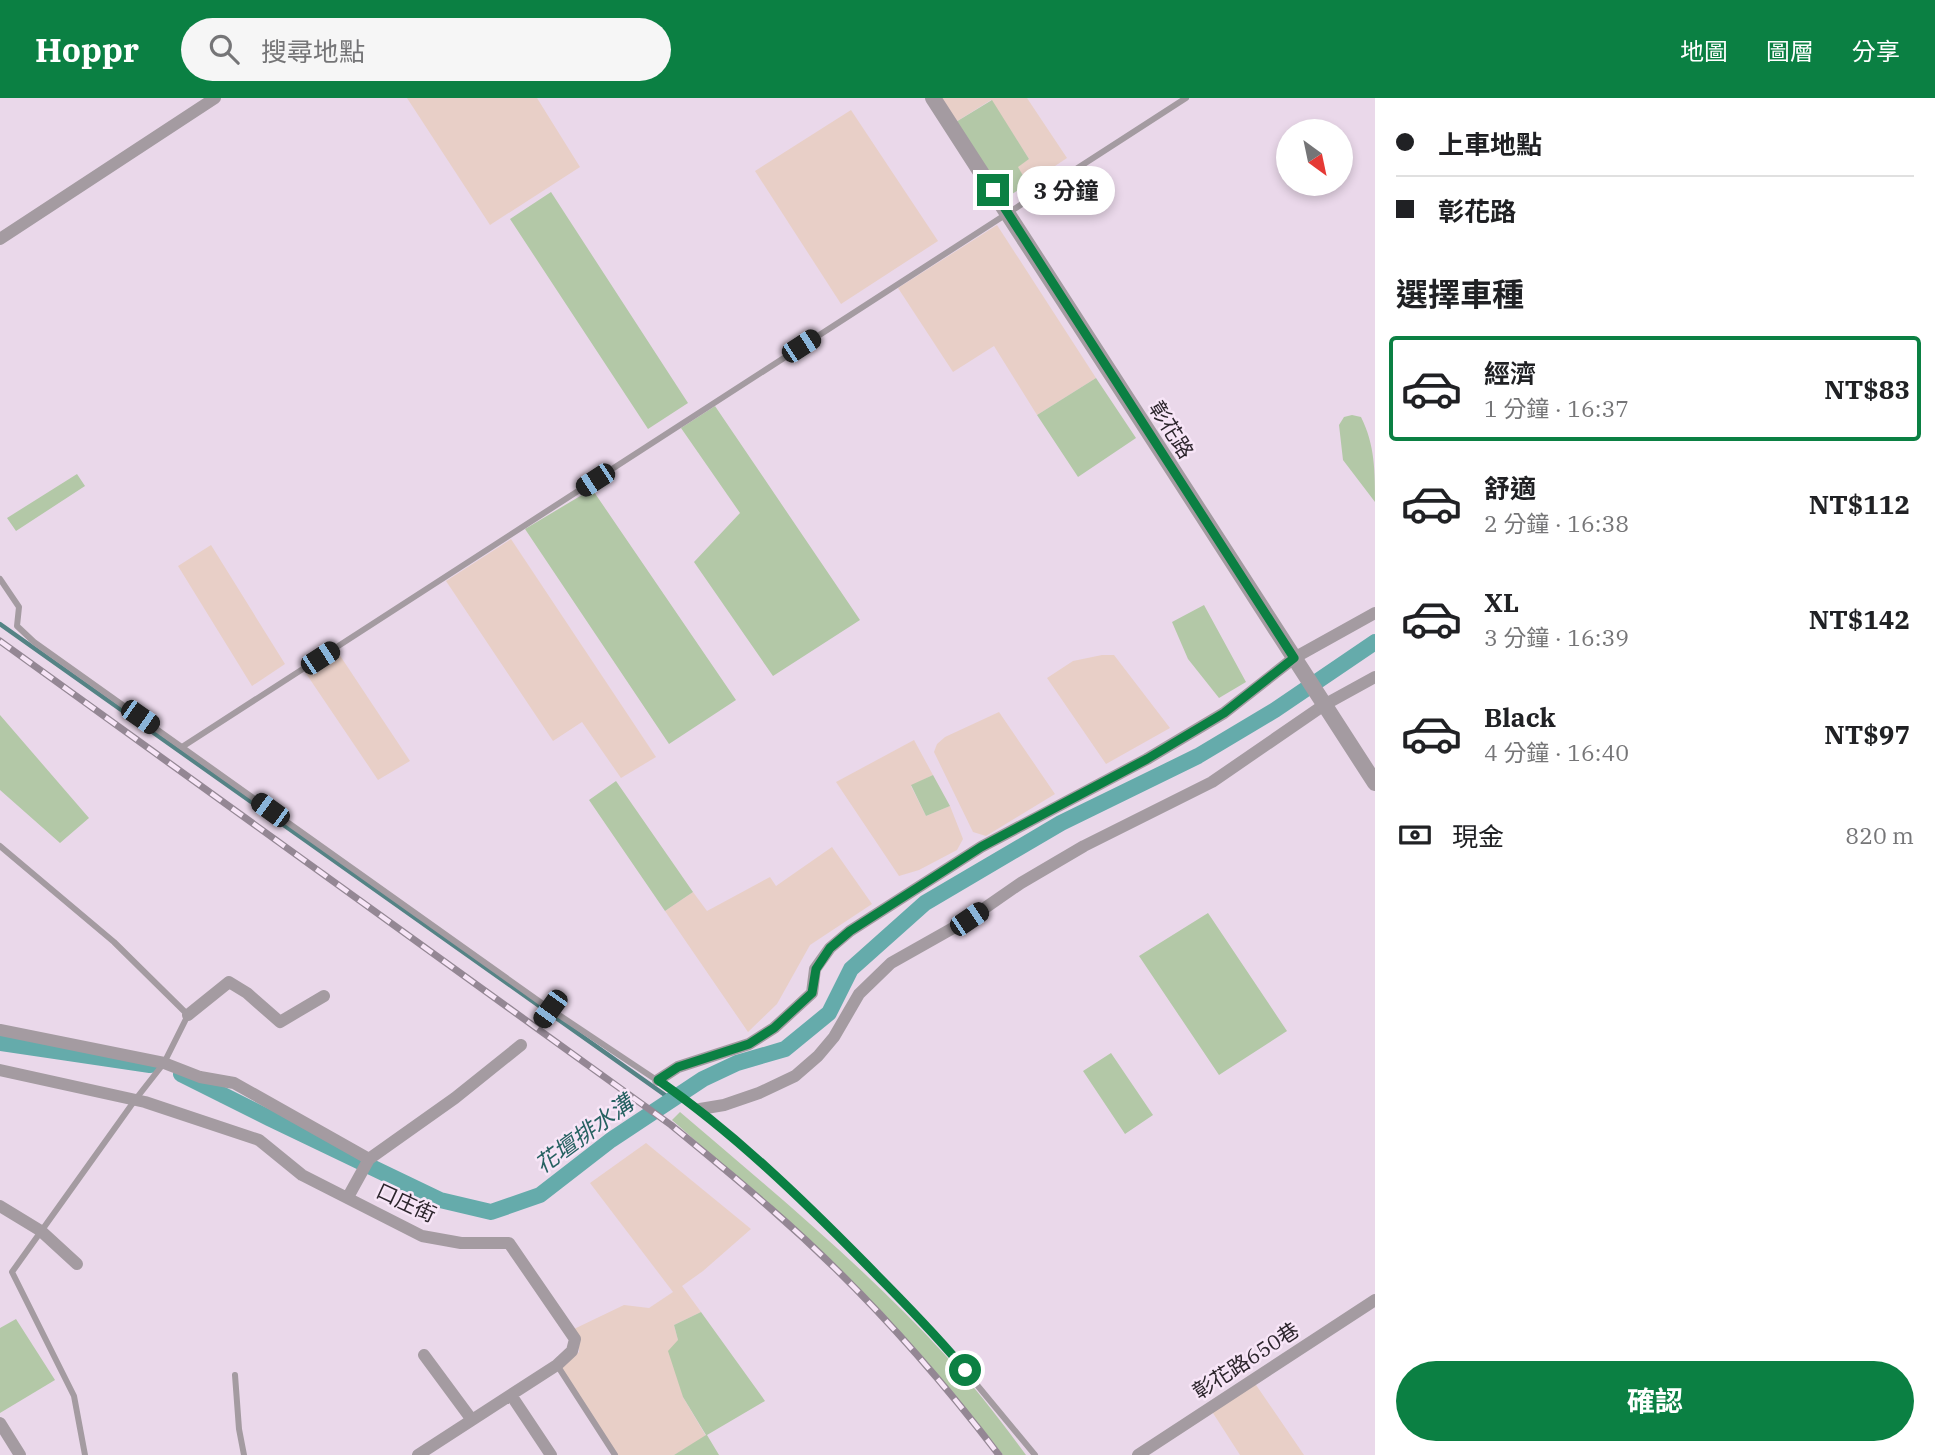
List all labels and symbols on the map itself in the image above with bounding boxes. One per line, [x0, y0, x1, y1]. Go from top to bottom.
north arrow [1276, 119, 1353, 196]
callout: 3 分鐘 [1018, 166, 1116, 214]
route end [977, 174, 1009, 206]
car [778, 326, 825, 366]
street label: 彰花路 [1143, 395, 1200, 464]
car [572, 460, 619, 500]
car [297, 638, 344, 678]
car [117, 696, 164, 738]
car [247, 789, 294, 831]
car [946, 899, 993, 939]
car [530, 986, 571, 1032]
water label: 花壇排水溝 [528, 1085, 641, 1179]
street label: 口庄街 [372, 1176, 441, 1228]
street label: 彰花路650巷 [1187, 1315, 1304, 1405]
route start [949, 1354, 981, 1386]

